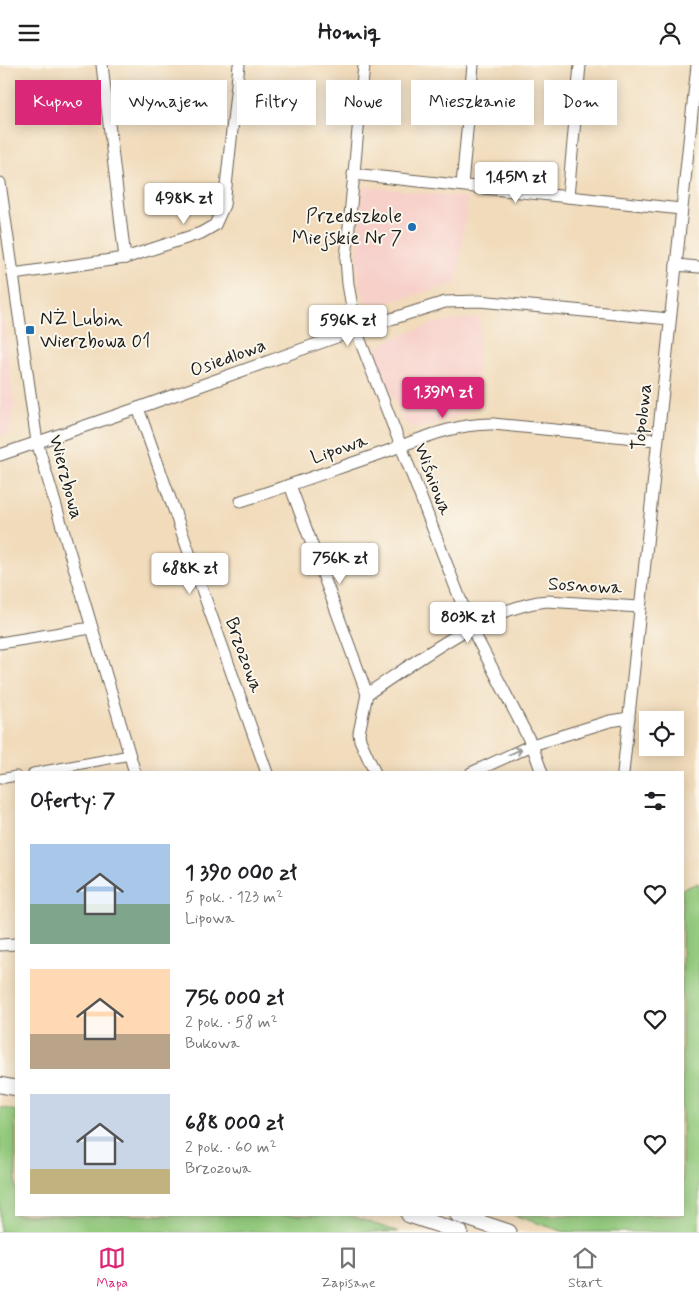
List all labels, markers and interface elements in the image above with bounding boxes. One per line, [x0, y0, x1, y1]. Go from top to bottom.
icon: menu [15, 19, 43, 47]
text: Homiq [318, 19, 381, 47]
icon: person [656, 19, 684, 47]
chip: Kupno [15, 80, 101, 125]
chip: Wynajem [111, 80, 227, 125]
chip: Filtry [237, 80, 316, 125]
chip: Nowe [326, 80, 401, 125]
chip: Mieszkanie [411, 80, 534, 125]
chip: Dom [544, 80, 617, 125]
pin: 1.45M zł [464, 161, 568, 204]
text: 1.45M zł [486, 167, 546, 188]
pin: 498K zł [138, 183, 230, 225]
text: 498K zł [155, 188, 213, 209]
place label: Przedszkole Miejskie Nr 7 [292, 204, 402, 252]
marker: Przedszkole Miejskie Nr 7 [406, 221, 418, 233]
pin: 596K zł [302, 305, 394, 347]
place label: NŻ Lubin Wierzbowa 01 [40, 307, 150, 354]
text: 596K zł [320, 310, 376, 331]
marker: NŻ Lubin Wierzbowa 01 [24, 324, 36, 336]
street label: Osiedlowa [187, 333, 269, 383]
pin: 1.39M zł [391, 377, 495, 419]
text: 1.39M zł [413, 382, 473, 403]
street label: Topolowa [626, 382, 658, 452]
street label: Lipowa [307, 427, 371, 470]
street label: Wierzbowa [43, 432, 89, 522]
street label: Wiśniowa [408, 439, 458, 519]
pin: 756K zł [294, 543, 386, 585]
text: 756K zł [312, 548, 368, 569]
pin: 688K zł [144, 553, 236, 595]
text: 688K zł [162, 558, 218, 579]
street label: Sosnowa [547, 572, 623, 600]
pin: 803K zł [422, 601, 514, 644]
text: 803K zł [441, 607, 495, 628]
street label: Brzozowa [219, 614, 269, 697]
map controls [639, 711, 684, 756]
button: locate [639, 711, 684, 756]
one-way arrow [507, 747, 522, 757]
text: Oferty: 7 [30, 787, 115, 815]
icon: filters [641, 787, 669, 815]
text: 1 390 000 zł [185, 859, 297, 887]
icon: home [70, 864, 130, 924]
icon: heart [641, 880, 669, 908]
text: 5 pok. · 123 m² [185, 887, 283, 908]
text: Lipowa [185, 908, 234, 929]
text: 756 000 zł [185, 984, 284, 1012]
icon: home [70, 989, 130, 1049]
icon: heart [641, 1005, 669, 1033]
text: 2 pok. · 58 m² [185, 1012, 278, 1033]
text: Bukowa [185, 1033, 240, 1054]
text: 688 000 zł [185, 1109, 284, 1137]
icon: home [70, 1114, 130, 1174]
icon: heart [641, 1130, 669, 1158]
text: 2 pok. · 60 m² [185, 1137, 277, 1158]
text: Brzozowa [185, 1158, 251, 1179]
tab: Mapa [96, 1244, 128, 1292]
tab: Zapisane [321, 1244, 376, 1292]
tab: Start [568, 1244, 603, 1292]

